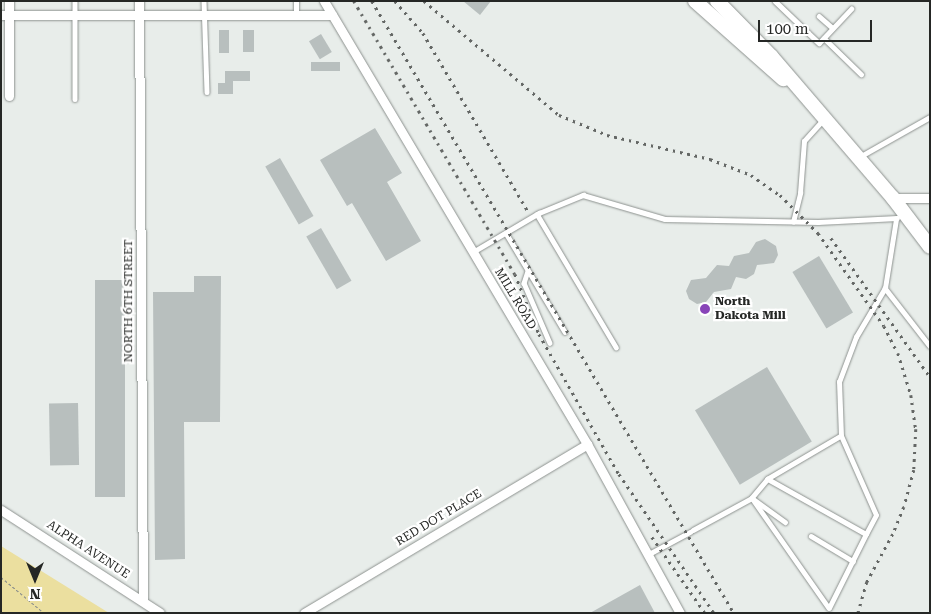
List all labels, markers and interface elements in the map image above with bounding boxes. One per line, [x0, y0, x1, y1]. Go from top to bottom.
scale bar [761, 10, 875, 42]
text: 100 m [766, 20, 809, 38]
street label: NORTH 6TH STREET [122, 239, 136, 363]
street label: MILL ROAD [491, 266, 539, 332]
place label: North Dakota Mill [715, 295, 786, 323]
marker: North Dakota Mill [699, 303, 711, 315]
street label: RED DOT PLACE [393, 487, 485, 549]
street label: ALPHA AVENUE [44, 518, 132, 582]
north arrow [10, 554, 60, 604]
text: N [30, 586, 40, 602]

